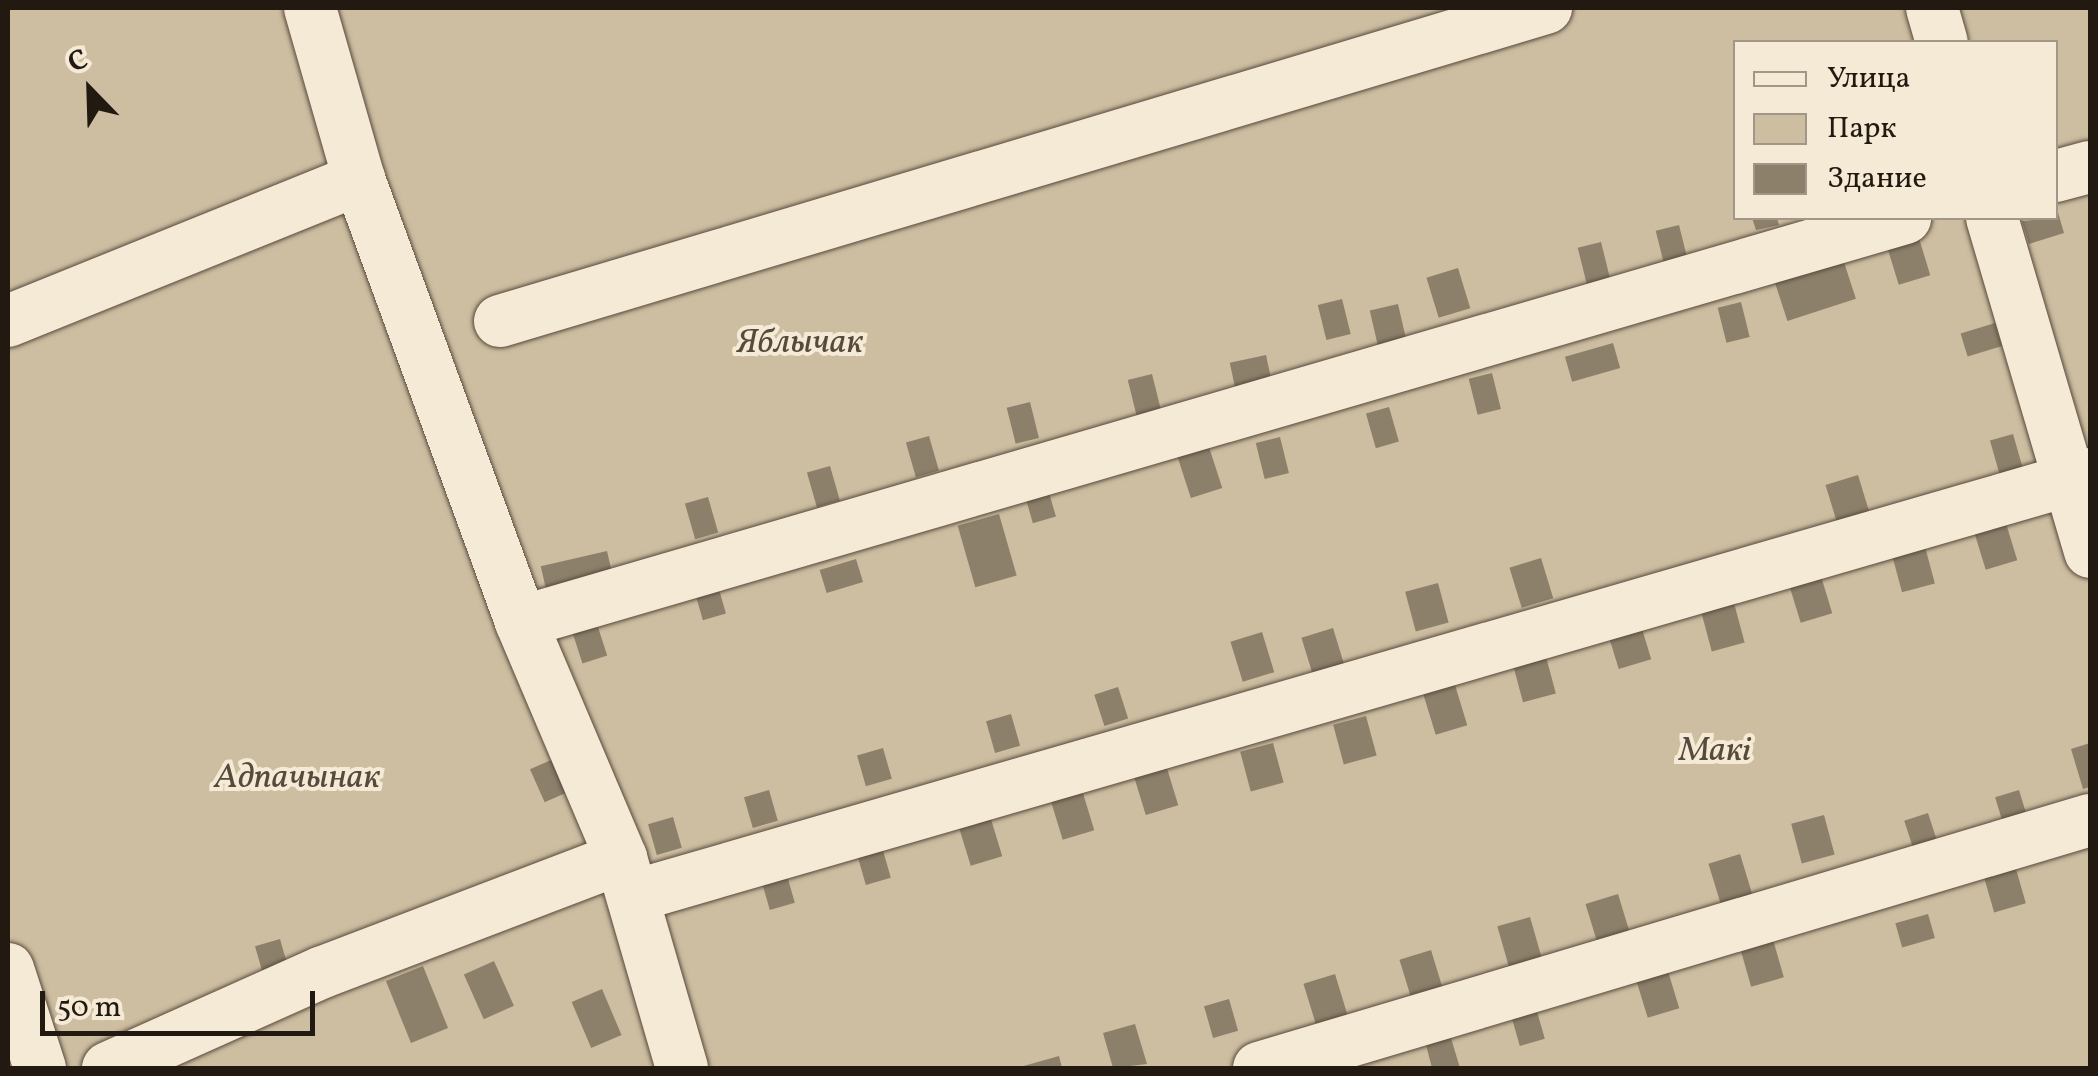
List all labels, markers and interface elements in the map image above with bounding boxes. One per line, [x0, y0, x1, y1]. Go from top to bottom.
north arrow [40, 40, 140, 140]
text: С [62, 40, 94, 83]
legend [1733, 40, 2058, 220]
text: Улица [1827, 58, 1910, 100]
text: Парк [1827, 108, 1896, 150]
text: Здание [1827, 158, 1927, 200]
park label: Яблычак [737, 322, 863, 364]
park label: Макі [1679, 730, 1751, 772]
park label: Адпачынак [214, 757, 380, 799]
scale bar [45, 971, 320, 1033]
text: 50 m [57, 987, 121, 1029]

